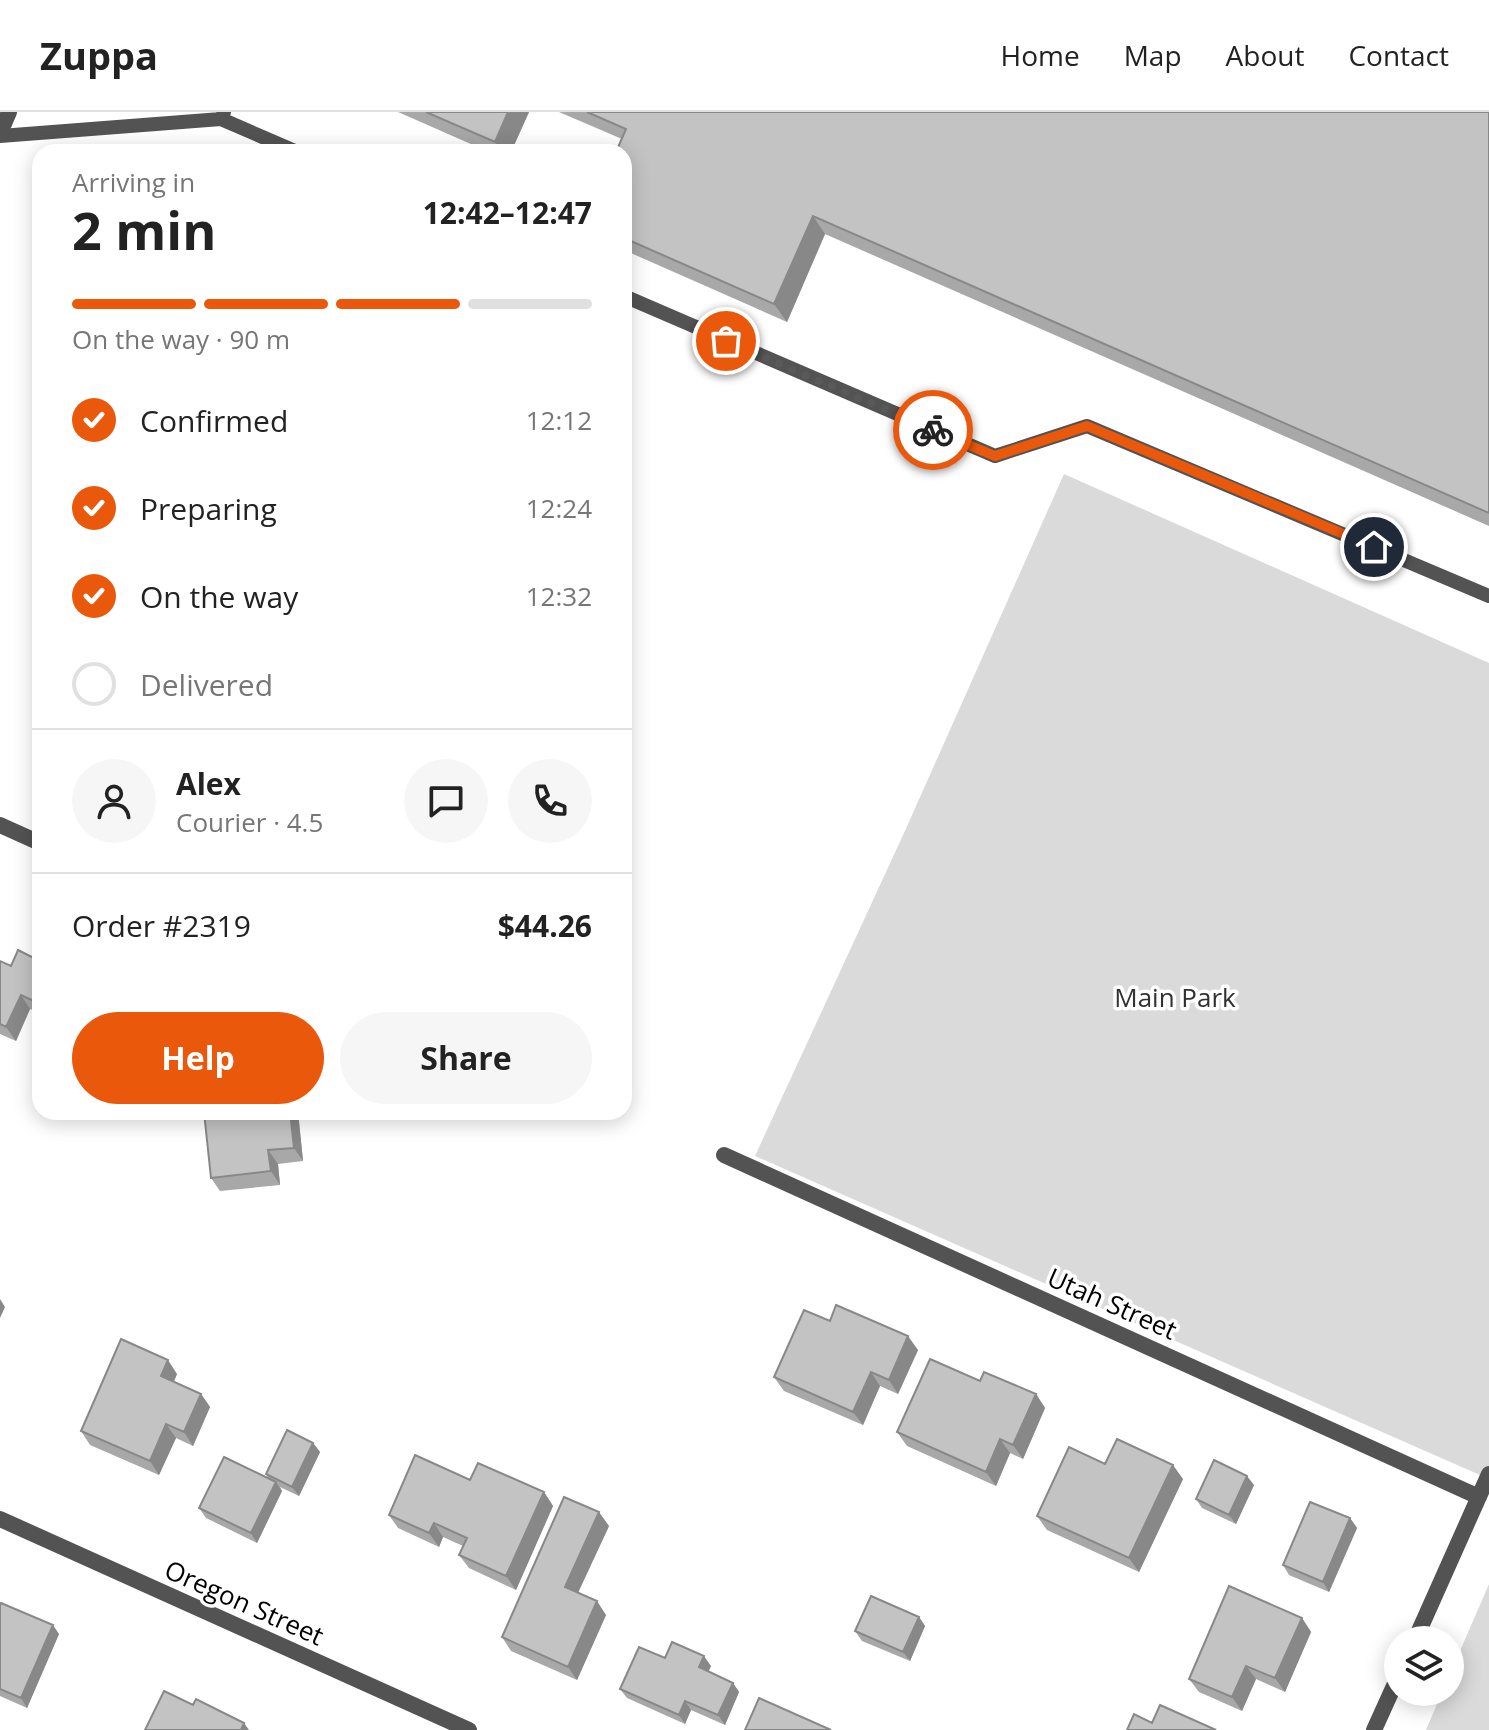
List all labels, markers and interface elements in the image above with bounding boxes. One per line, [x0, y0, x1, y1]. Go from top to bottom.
text: Zuppa [40, 29, 158, 81]
text: Home [1001, 36, 1080, 74]
text: Map [1124, 36, 1182, 74]
text: About [1226, 36, 1304, 74]
text: Contact [1348, 36, 1449, 74]
text: Arriving in [72, 164, 195, 200]
text: 12:42–12:47 [423, 192, 592, 233]
text: 2 min [72, 194, 216, 265]
pin [692, 307, 760, 375]
icon: bag [704, 319, 748, 363]
text: On the way · 90 m [72, 321, 290, 357]
courier [893, 390, 973, 470]
icon: check [72, 398, 116, 442]
text: Confirmed [140, 400, 288, 441]
text: 12:12 [526, 402, 592, 438]
icon: bike [911, 408, 955, 452]
icon: check [72, 486, 116, 530]
text: Preparing [140, 488, 277, 529]
text: 12:24 [526, 490, 592, 526]
pin [1340, 513, 1408, 581]
icon: home [1352, 525, 1396, 569]
icon: check [72, 574, 116, 618]
text: On the way [140, 576, 298, 617]
text: 12:32 [526, 578, 592, 614]
text: Delivered [140, 664, 273, 705]
button: person [72, 759, 156, 843]
button: chat [404, 759, 488, 843]
button: phone [508, 759, 592, 843]
text: Alex [176, 763, 241, 804]
text: Courier · 4.5 [176, 804, 323, 840]
text: Order #2319 [72, 905, 251, 946]
text: $44.26 [498, 905, 592, 946]
park label: Main Park [1114, 979, 1236, 1015]
button: Help [72, 1012, 324, 1104]
button: Share [340, 1012, 592, 1104]
street label: Utah Street [1042, 1259, 1183, 1348]
street label: Oregon Street [159, 1551, 330, 1653]
map controls [1384, 1626, 1464, 1706]
button: layers [1384, 1626, 1464, 1706]

